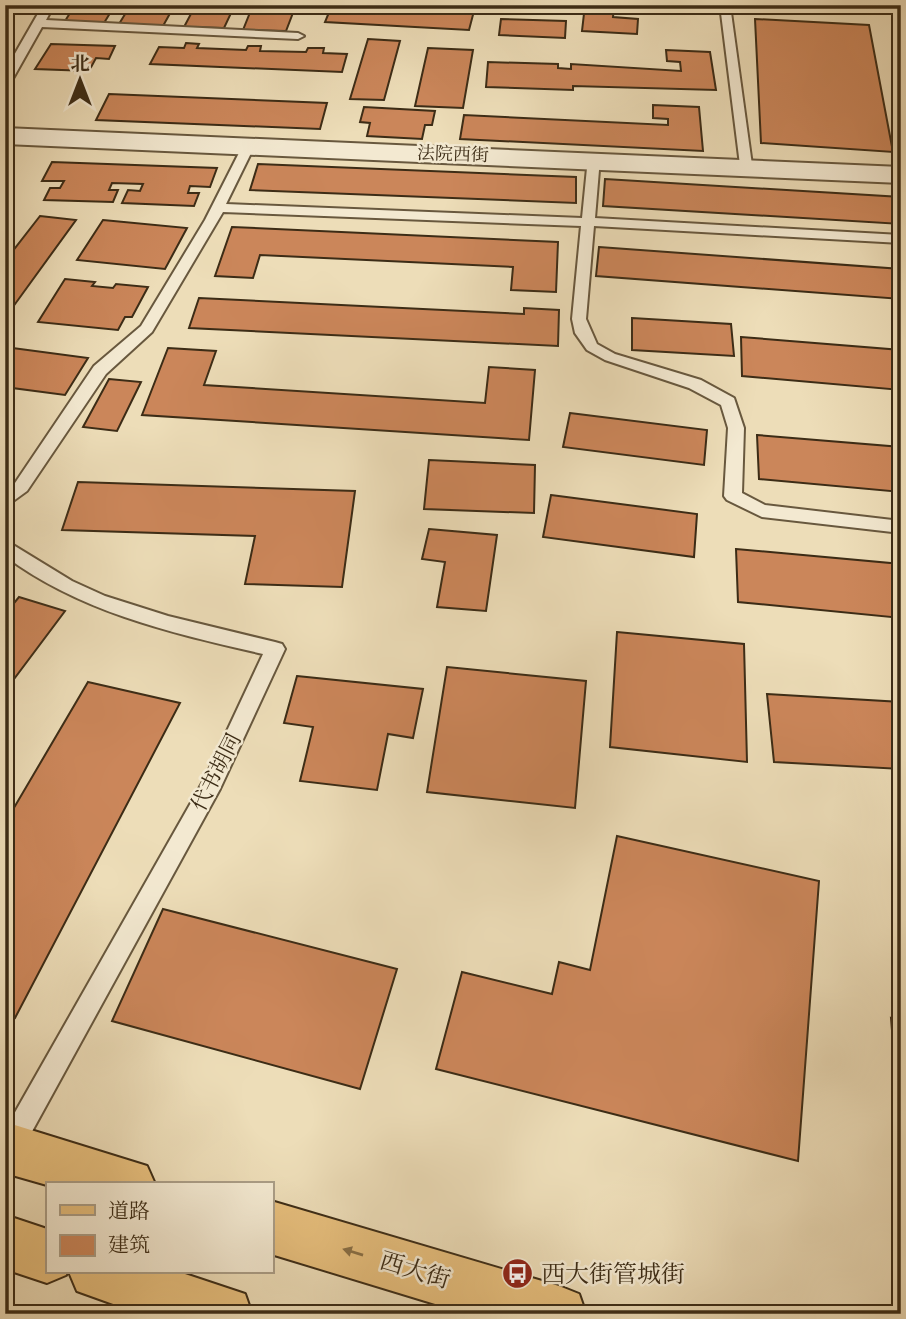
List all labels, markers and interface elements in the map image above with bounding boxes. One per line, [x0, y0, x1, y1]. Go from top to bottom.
north arrow [46, 46, 116, 116]
text: 北 [70, 51, 90, 77]
street label: 法院西街 [417, 141, 489, 167]
street label: 代书胡同 [184, 728, 248, 816]
legend [46, 1182, 273, 1274]
text: 道路 [108, 1197, 150, 1225]
text: 建筑 [108, 1231, 150, 1259]
street label: 西大街 [376, 1244, 454, 1296]
one-way arrow [342, 1246, 363, 1256]
bus stop icon: 西大街管城街 [501, 1257, 535, 1291]
place label: 西大街管城街 [541, 1258, 685, 1290]

